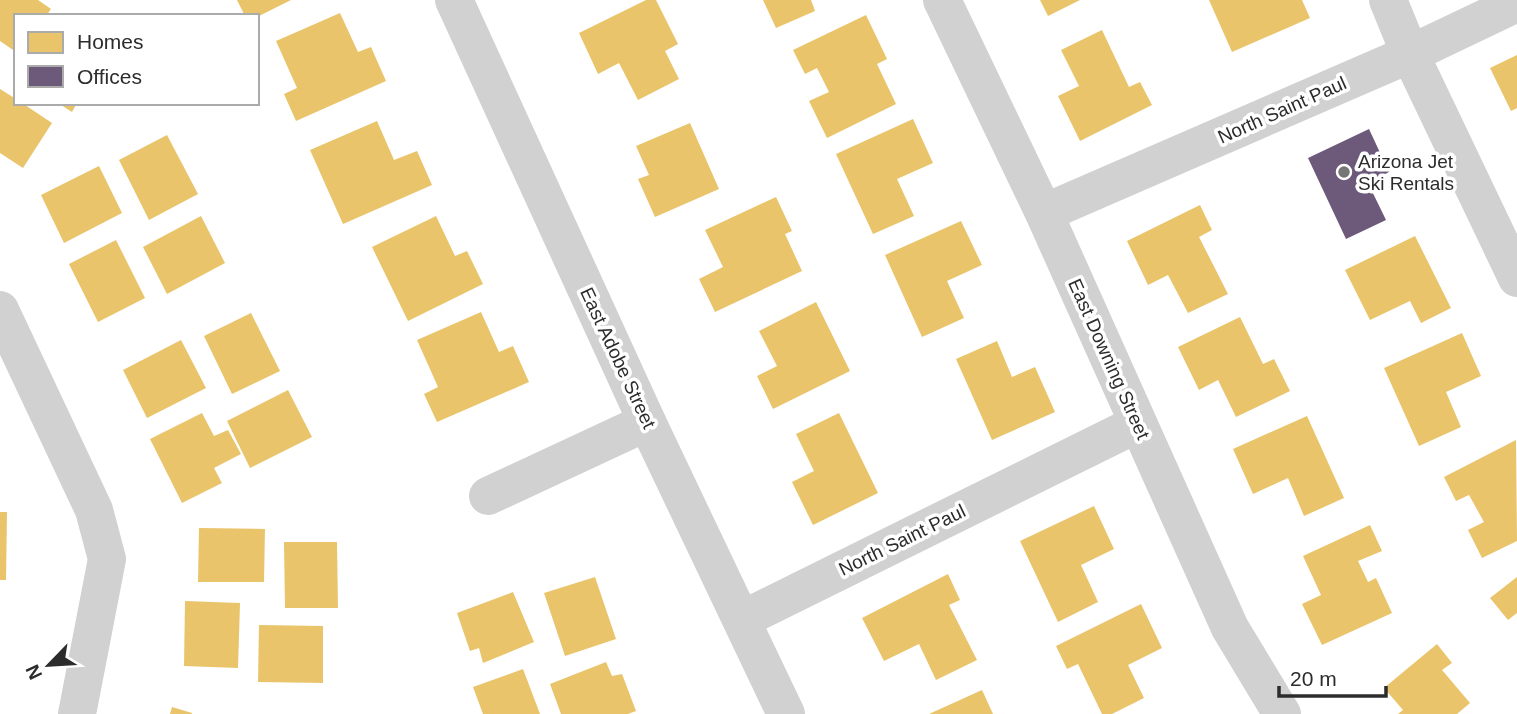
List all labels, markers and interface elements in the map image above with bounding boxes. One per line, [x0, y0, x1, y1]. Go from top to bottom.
legend [14, 14, 259, 105]
text: Homes [77, 30, 144, 53]
text: Offices [77, 65, 142, 88]
street label: North Saint Paul [1215, 72, 1349, 148]
place label: Arizona Jet Ski Rentals [1358, 151, 1454, 194]
marker: Arizona Jet Ski Rentals [1336, 164, 1352, 180]
street label: East Downing Street [1064, 276, 1154, 443]
street label: East Adobe Street [576, 284, 660, 432]
street label: North Saint Paul [835, 500, 969, 580]
north arrow [14, 630, 84, 700]
scale bar [1279, 654, 1386, 698]
text: N [22, 661, 46, 683]
text: 20 m [1290, 667, 1337, 690]

